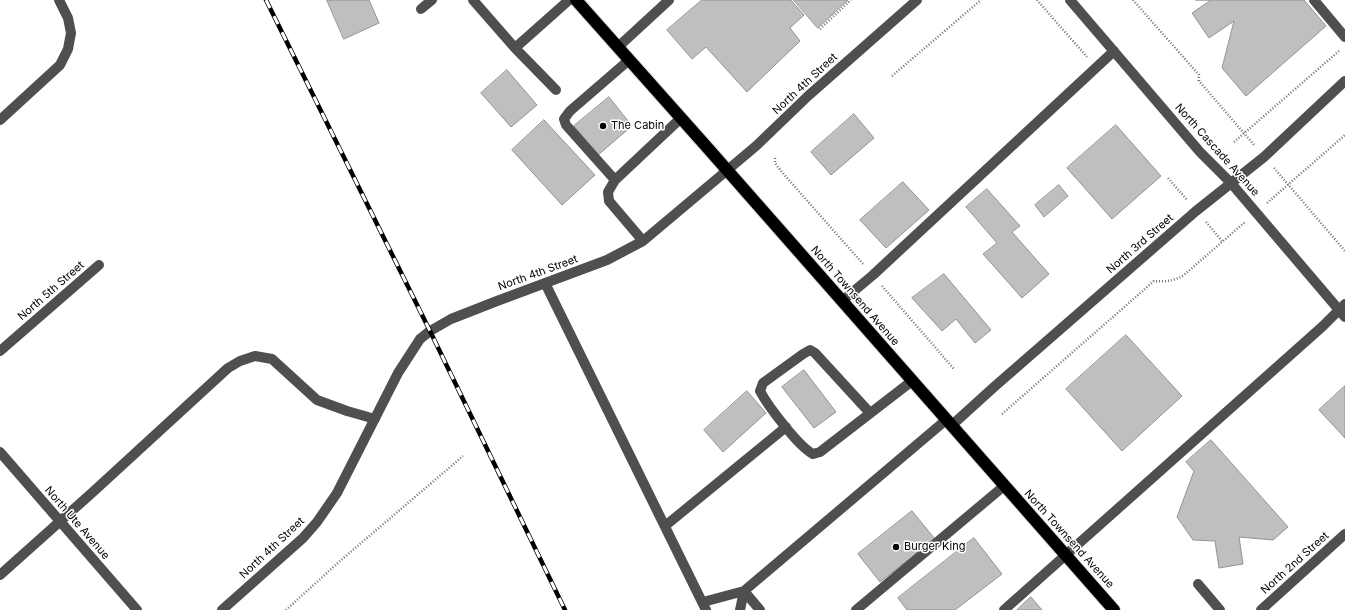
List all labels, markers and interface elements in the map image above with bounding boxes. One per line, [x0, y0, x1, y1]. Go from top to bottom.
street label: North 4th Street [770, 51, 840, 117]
street label: North Cascade Avenue [1172, 101, 1262, 199]
place label: The Cabin [611, 119, 664, 133]
marker: The Cabin [598, 121, 608, 131]
street label: North 3rd Street [1104, 211, 1176, 277]
street label: North Townsend Avenue [808, 243, 902, 349]
street label: North 4th Street [496, 252, 580, 294]
street label: North 5th Street [15, 259, 87, 323]
street label: North Ute Avenue [42, 484, 112, 562]
street label: North Townsend Avenue [1021, 487, 1117, 591]
street label: North 4th Street [237, 515, 307, 581]
street label: North 2nd Street [1258, 529, 1332, 597]
place label: Burger King [904, 540, 966, 554]
marker: Burger King [891, 542, 901, 552]

